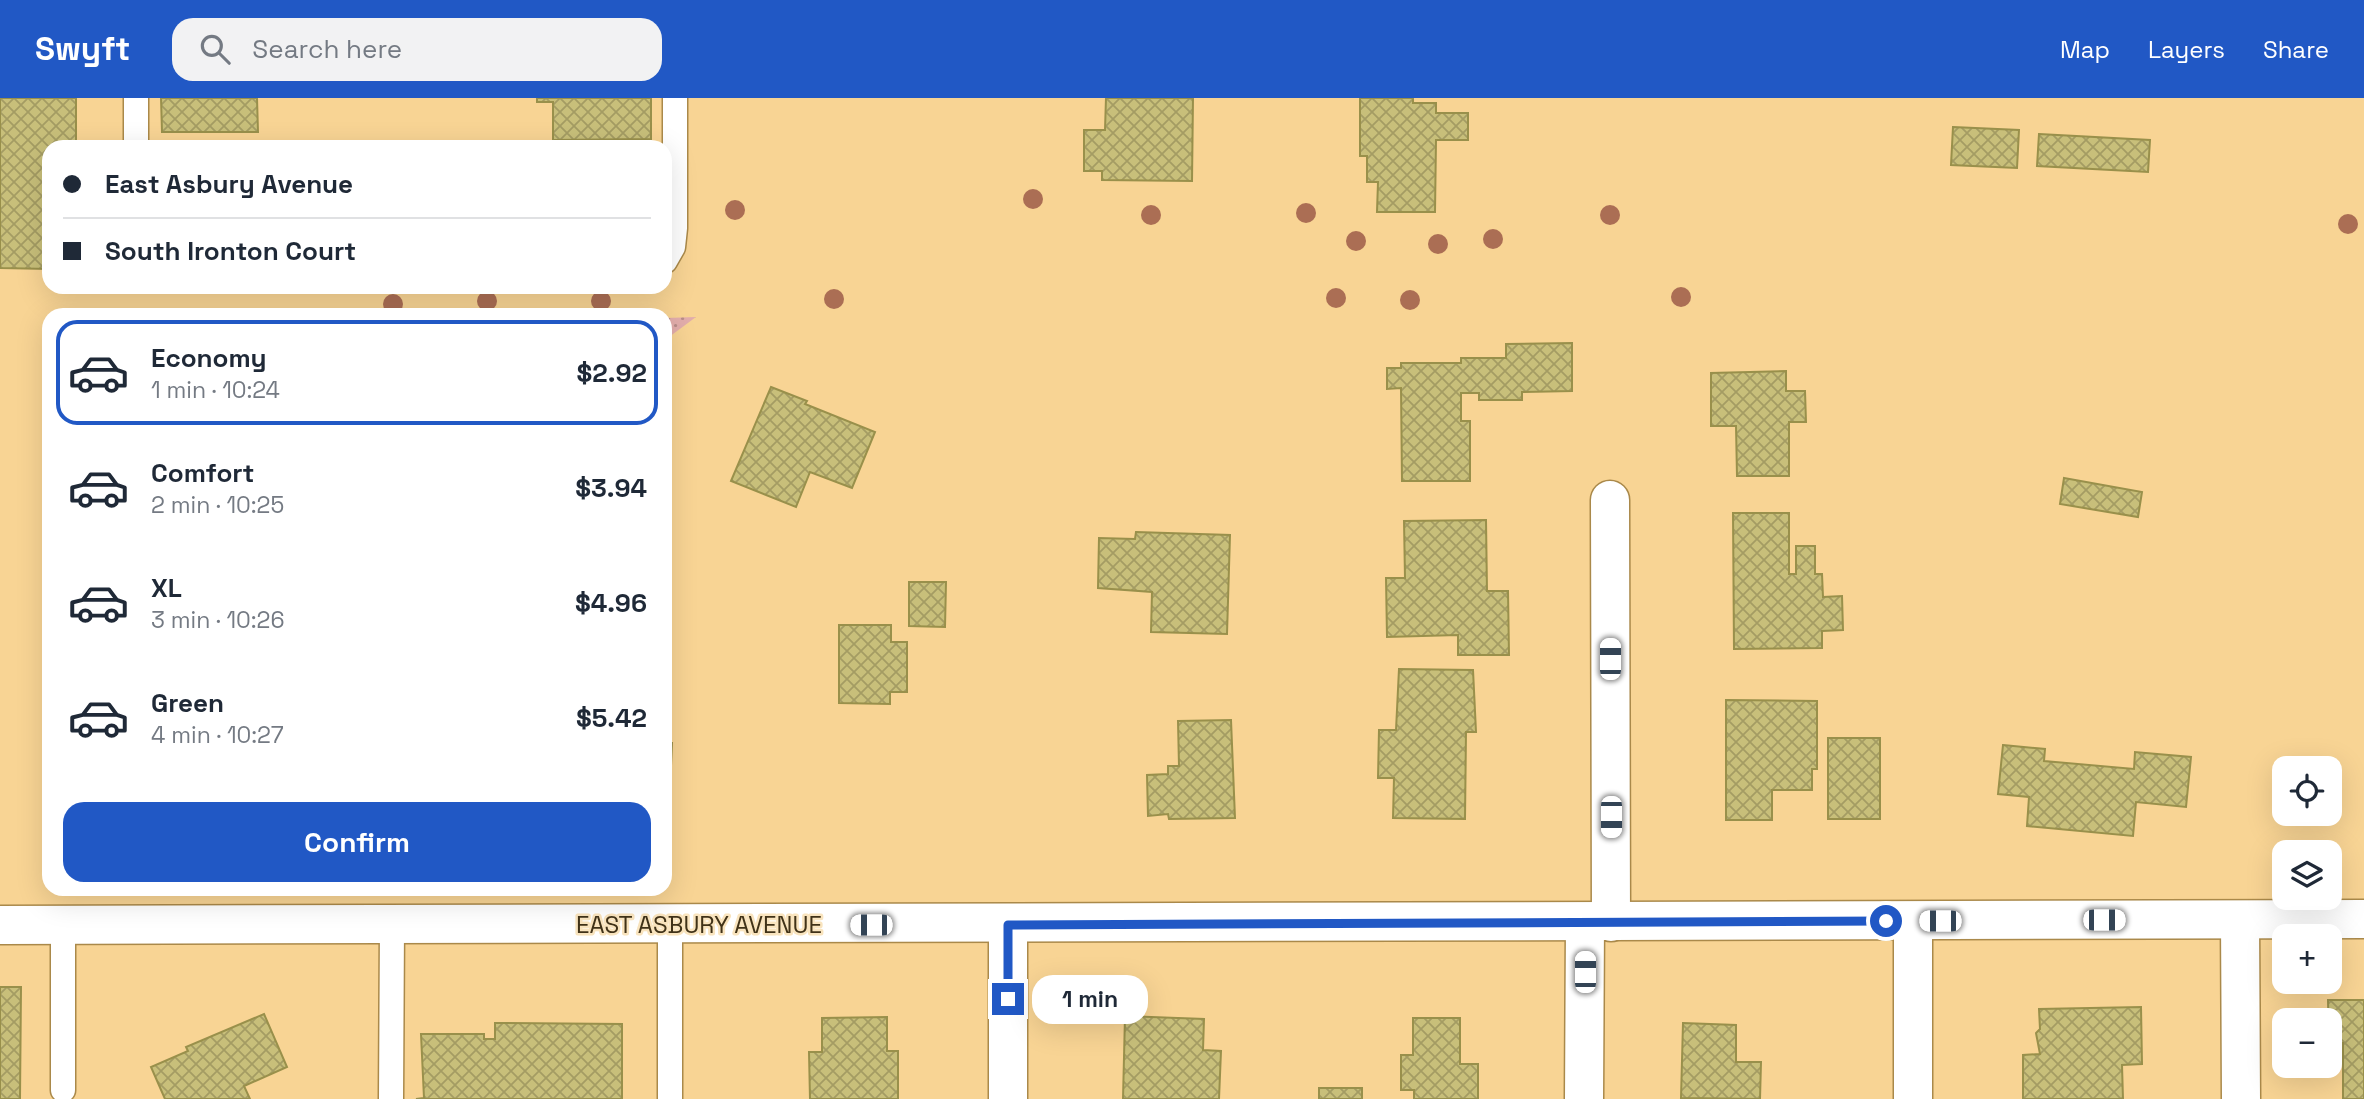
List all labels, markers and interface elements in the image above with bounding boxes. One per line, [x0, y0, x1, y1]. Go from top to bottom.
search box [172, 18, 662, 81]
text: Swyft [35, 28, 130, 70]
icon: search [196, 30, 234, 68]
text: Search here [252, 32, 402, 66]
text: Map [2060, 34, 2110, 65]
text: Layers [2148, 34, 2225, 65]
text: Share [2263, 34, 2329, 65]
text: East Asbury Avenue [105, 167, 353, 201]
text: South Ironton Court [105, 234, 356, 268]
icon: car [67, 341, 130, 404]
text: Economy [151, 341, 267, 375]
text: $2.92 [577, 356, 647, 390]
text: 1 min · 10:24 [151, 375, 280, 405]
icon: car [67, 456, 130, 519]
text: Comfort [151, 456, 254, 490]
text: $3.94 [575, 471, 647, 505]
text: 2 min · 10:25 [151, 490, 284, 520]
icon: car [67, 571, 130, 634]
text: XL [151, 571, 182, 605]
text: $4.96 [575, 586, 647, 620]
text: 3 min · 10:26 [151, 605, 285, 635]
car [1600, 638, 1621, 680]
icon: car [67, 686, 130, 749]
text: Green [151, 686, 224, 720]
text: $5.42 [576, 701, 647, 735]
text: 4 min · 10:27 [151, 720, 284, 750]
map controls [2272, 756, 2342, 1078]
button: locate [2272, 756, 2342, 826]
car [1601, 796, 1622, 838]
button: Confirm [63, 802, 651, 882]
button: layers [2272, 840, 2342, 910]
route start [1870, 905, 1902, 937]
street label: EAST ASBURY AVENUE [576, 909, 822, 940]
car [2084, 910, 2126, 931]
car [1920, 911, 1962, 932]
car [851, 915, 893, 936]
button: + [2272, 924, 2342, 994]
car [1575, 951, 1596, 993]
callout: 1 min [1032, 974, 1148, 1024]
route end [992, 983, 1024, 1015]
text: 1 min [1062, 984, 1118, 1014]
button: − [2272, 1008, 2342, 1078]

